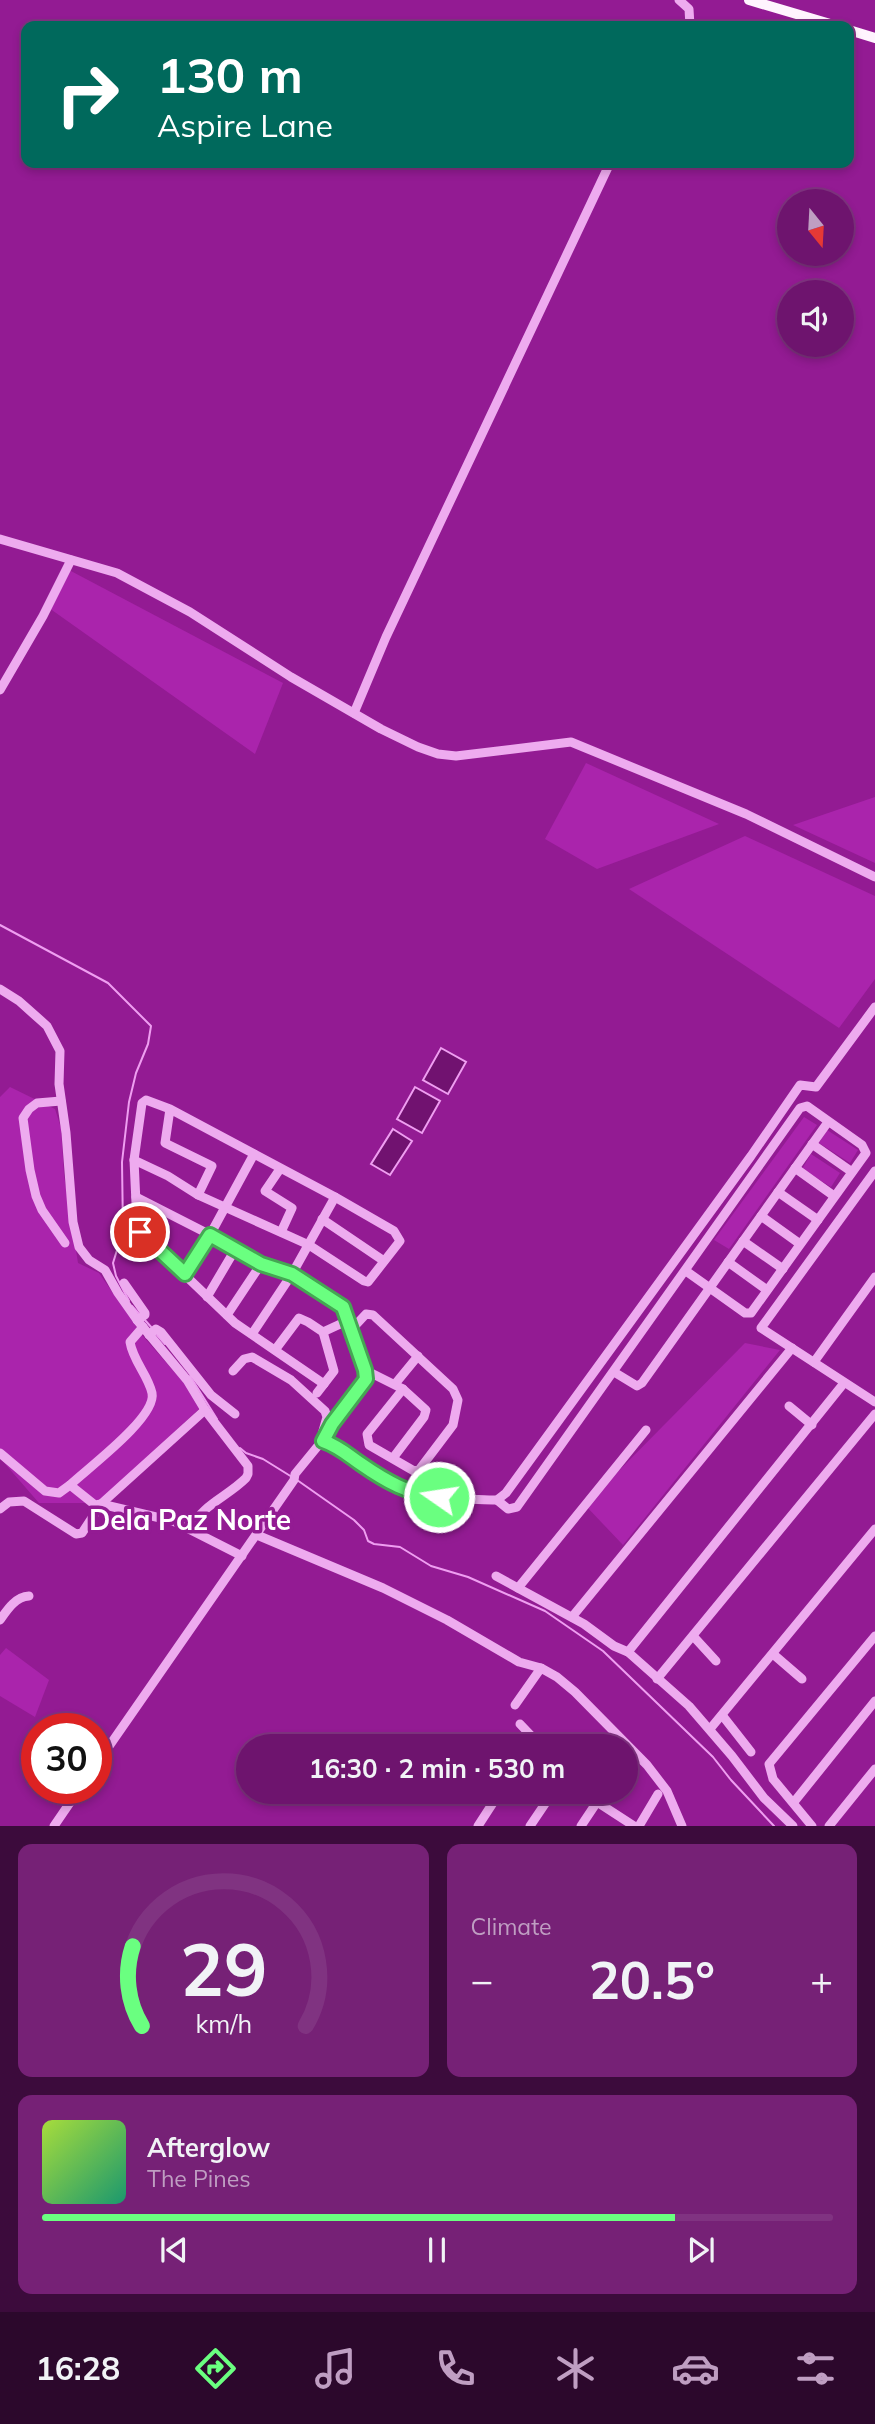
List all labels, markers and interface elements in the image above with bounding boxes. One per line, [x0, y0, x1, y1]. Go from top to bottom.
text: 130 m [157, 44, 303, 105]
icon: right [42, 49, 133, 140]
text: Aspire Lane [157, 105, 333, 145]
north arrow [777, 189, 854, 266]
map controls [777, 189, 854, 357]
button: sound [777, 280, 854, 357]
pin [110, 1202, 170, 1262]
icon: arrive [121, 1213, 159, 1251]
position arrow [402, 1460, 476, 1534]
district label: Dela Paz Norte [89, 1502, 291, 1537]
speed limit sign: 30 [21, 1713, 112, 1804]
text: 16:30 · 2 min · 530 m [309, 1752, 565, 1785]
text: Climate [471, 1912, 552, 1941]
text: 29 [180, 1924, 267, 2015]
text: 20.5° [589, 1947, 715, 2012]
text: − [471, 1956, 493, 2004]
text: + [810, 1956, 833, 2004]
text: km/h [195, 2008, 252, 2039]
text: Afterglow [147, 2131, 270, 2164]
text: The Pines [147, 2164, 251, 2193]
icon: previous [155, 2231, 193, 2269]
icon: pause [418, 2231, 456, 2269]
icon: next [682, 2231, 720, 2269]
icon: directions [191, 2344, 240, 2393]
icon: music [311, 2344, 360, 2393]
icon: phone [431, 2344, 480, 2393]
icon: climate [551, 2344, 600, 2393]
icon: car [671, 2344, 720, 2393]
icon: filters [791, 2344, 840, 2393]
text: 16:28 [35, 2348, 120, 2388]

